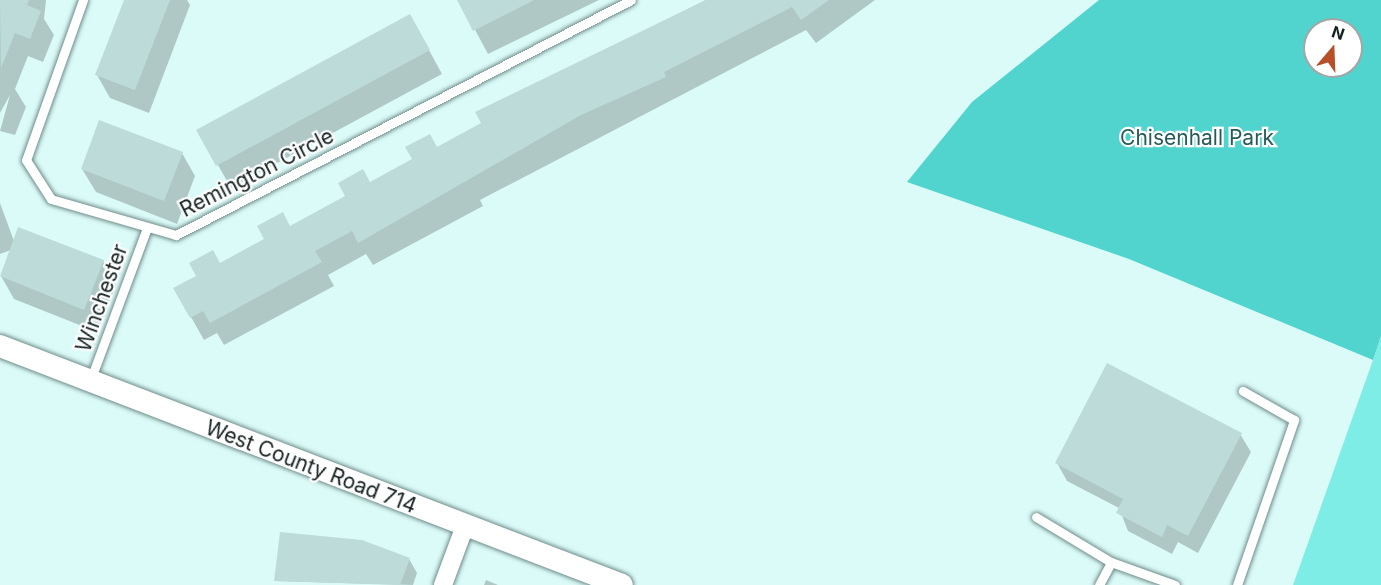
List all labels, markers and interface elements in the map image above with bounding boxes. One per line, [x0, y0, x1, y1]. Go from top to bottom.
north arrow [1303, 18, 1363, 78]
text: N [1329, 21, 1347, 44]
street label: Remington Circle [176, 123, 338, 223]
park label: Chisenhall Park [1120, 125, 1274, 151]
street label: Winchester [71, 241, 133, 355]
street label: West County Road 714 [202, 415, 420, 519]

